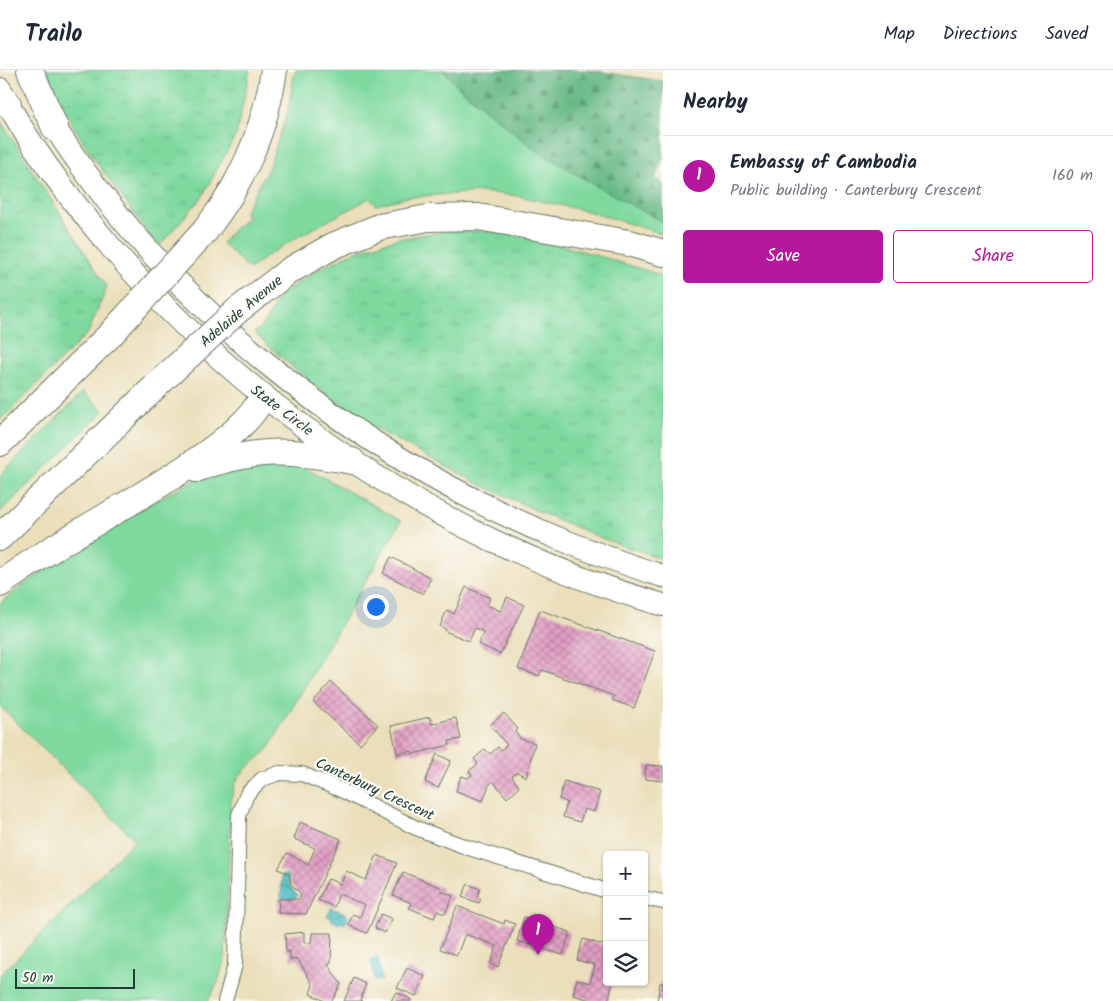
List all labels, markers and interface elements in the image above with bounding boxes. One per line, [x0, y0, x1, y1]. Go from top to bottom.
text: Trailo [25, 15, 83, 54]
text: Map [883, 20, 915, 49]
text: Directions [943, 20, 1017, 49]
text: Saved [1045, 20, 1088, 49]
text: Nearby [683, 86, 748, 119]
text: Embassy of Cambodia [730, 148, 917, 178]
text: 1 [697, 163, 701, 188]
text: 160 m [1052, 163, 1093, 188]
text: Public building · Canterbury Crescent [730, 178, 982, 203]
button: Save [683, 230, 883, 283]
button: Share [893, 230, 1093, 283]
street label: Adelaide Avenue [195, 270, 289, 354]
street label: State Circle [245, 379, 318, 443]
your location [363, 594, 389, 620]
street label: Canterbury Crescent [311, 752, 438, 828]
map controls [603, 851, 648, 986]
button: + [603, 851, 648, 896]
button: − [603, 896, 648, 941]
pin: 1 [522, 914, 554, 955]
button: layers [603, 941, 648, 986]
scale bar [15, 966, 135, 989]
text: 50 m [22, 967, 53, 989]

